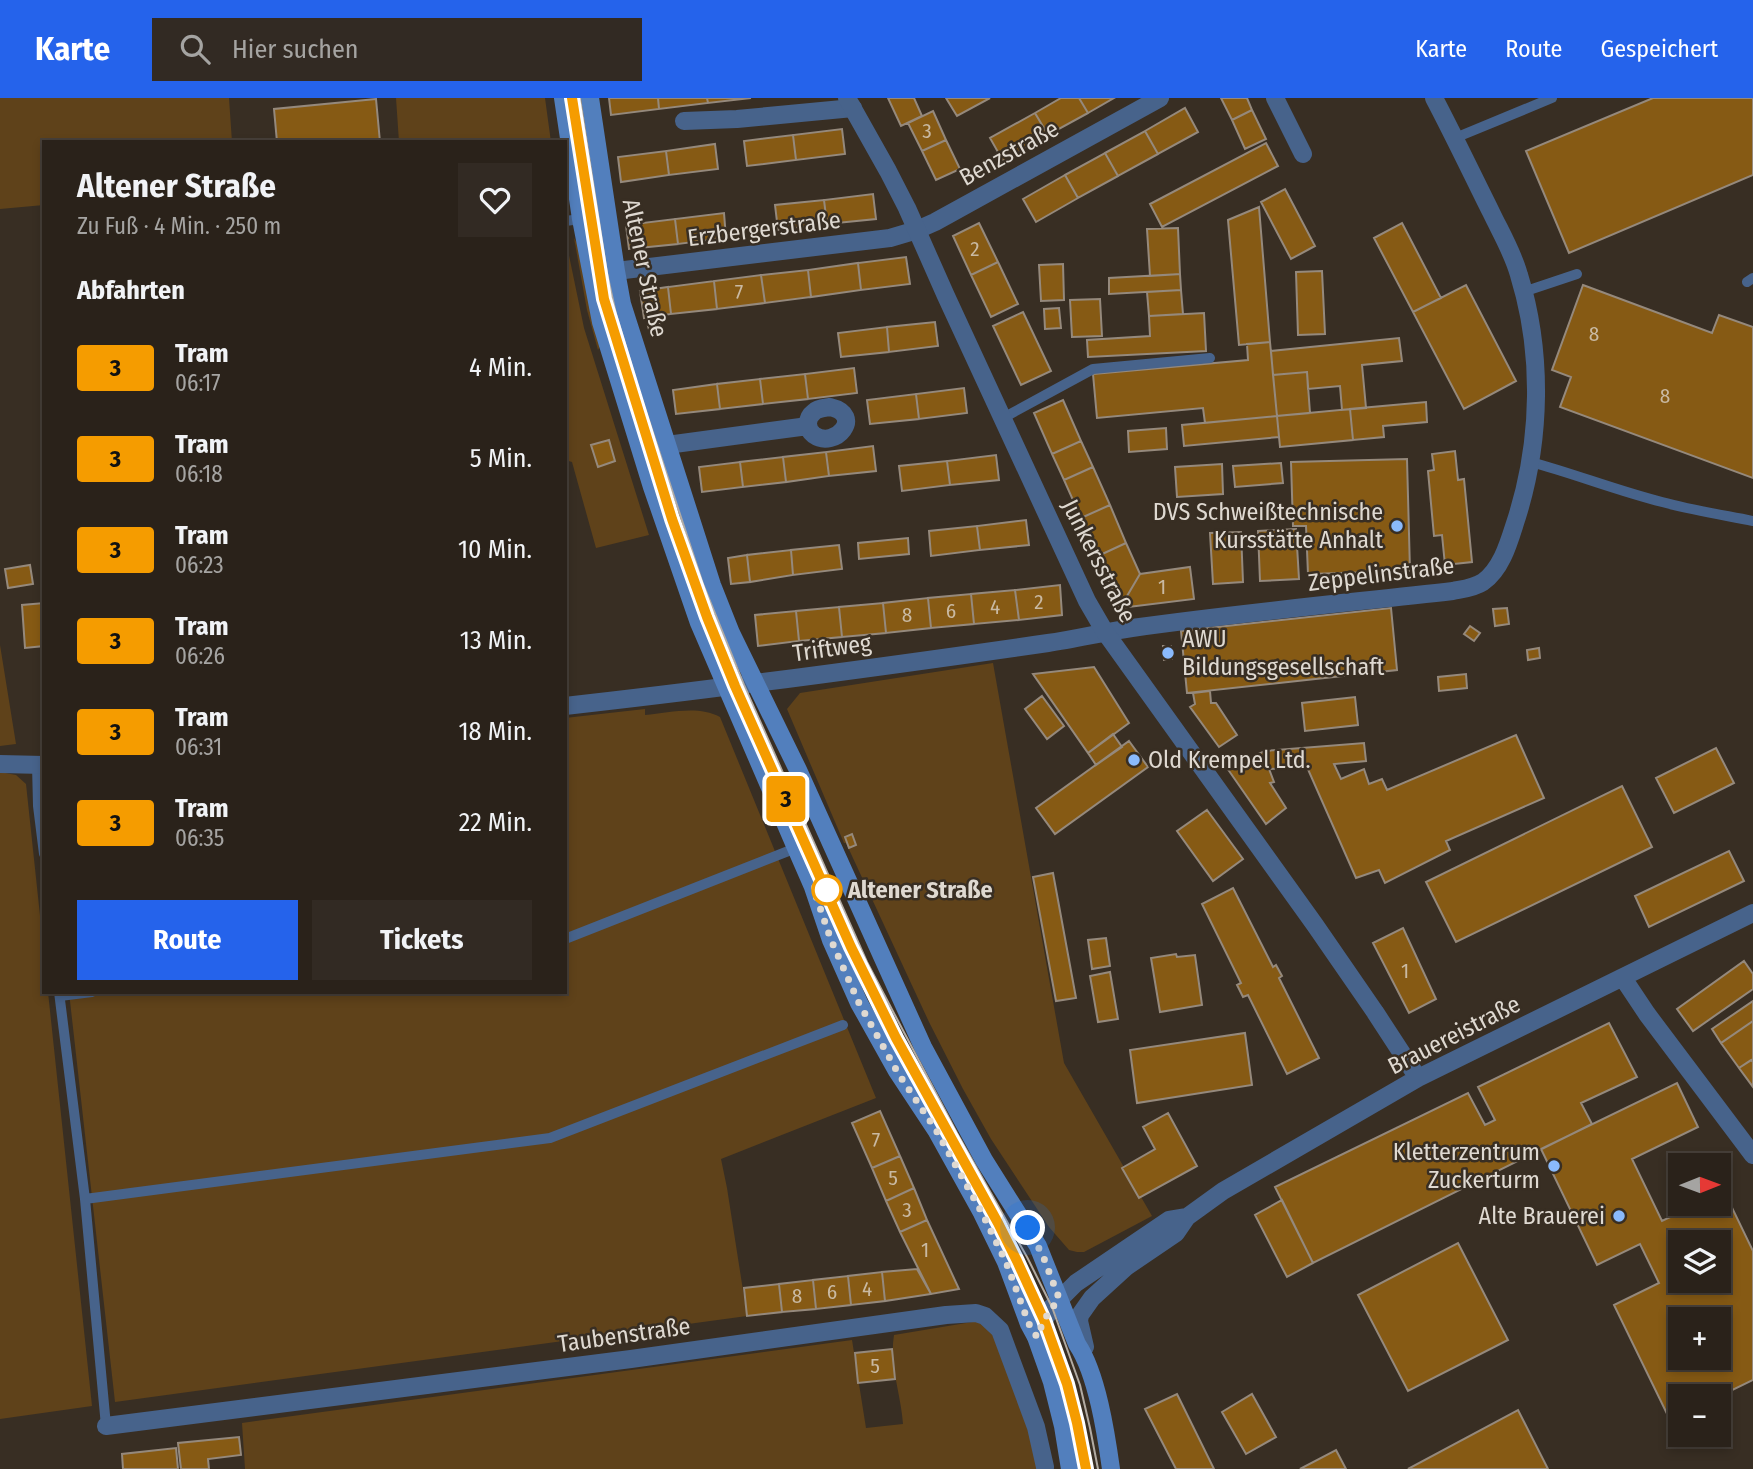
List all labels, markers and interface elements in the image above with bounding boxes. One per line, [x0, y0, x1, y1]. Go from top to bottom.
search box [152, 18, 642, 81]
text: Karte [35, 29, 110, 69]
icon: search [176, 30, 214, 68]
text: Hier suchen [232, 34, 359, 65]
text: Karte [1415, 35, 1467, 63]
text: Route [1505, 35, 1562, 63]
text: Gespeichert [1600, 35, 1718, 63]
street label: Benzstraße [954, 114, 1064, 192]
house number: 3 [922, 118, 932, 144]
button: heart [458, 163, 532, 237]
text: Altener Straße [77, 166, 276, 206]
street label: Altener Straße [617, 196, 673, 340]
street label: Erzbergerstraße [686, 206, 842, 252]
text: Zu Fuß · 4 Min. · 250 m [77, 212, 281, 240]
house number: 2 [970, 236, 980, 262]
text: Abfahrten [77, 275, 185, 306]
house number: 7 [735, 279, 743, 305]
house number: 8 [1589, 321, 1599, 347]
text: Tram [175, 338, 228, 369]
text: 4 Min. [469, 352, 532, 383]
text: 3 [110, 354, 121, 382]
text: 06:17 [175, 369, 221, 397]
house number: 8 [1660, 383, 1670, 409]
text: Tram [175, 429, 228, 460]
text: 5 Min. [470, 443, 532, 474]
text: 3 [110, 445, 121, 473]
text: 06:18 [175, 460, 223, 488]
street label: Junkersstraße [1056, 495, 1142, 627]
place label: DVS Schweißtechnische Kursstätte Anhalt [1153, 498, 1383, 554]
marker: DVS Schweißtechnische Kursstätte Anhalt [1389, 518, 1405, 534]
text: Tram [175, 520, 228, 551]
text: 10 Min. [458, 534, 532, 565]
text: 3 [110, 536, 121, 564]
text: 06:23 [175, 551, 224, 579]
street label: Zeppelinstraße [1306, 551, 1456, 597]
house number: 1 [1158, 574, 1166, 600]
house number: 2 [1034, 589, 1044, 615]
house number: 4 [990, 594, 1000, 620]
house number: 6 [946, 598, 956, 624]
house number: 8 [902, 602, 912, 628]
text: Tram [175, 611, 228, 642]
text: 13 Min. [460, 625, 532, 656]
place label: AWU Bildungsgesellschaft [1182, 625, 1385, 681]
text: 3 [110, 627, 121, 655]
street label: Triftweg [791, 629, 874, 667]
text: 06:26 [175, 642, 225, 670]
marker: AWU Bildungsgesellschaft [1160, 645, 1176, 661]
text: Tram [175, 702, 228, 733]
text: 18 Min. [458, 716, 532, 747]
text: 3 [110, 718, 121, 746]
text: 06:31 [175, 733, 222, 761]
place label: Old Krempel Ltd. [1148, 746, 1311, 774]
marker: Old Krempel Ltd. [1126, 752, 1142, 768]
line badge: 3 [763, 776, 809, 822]
text: 3 [780, 785, 792, 813]
text: Tram [175, 793, 228, 824]
text: 22 Min. [459, 807, 532, 838]
text: 3 [110, 809, 121, 837]
text: 06:35 [175, 824, 224, 852]
marker: Altener Straße [812, 875, 842, 905]
place label: Altener Straße [847, 876, 993, 904]
button: Route [77, 900, 298, 980]
button: Tickets [312, 900, 532, 980]
house number: 1 [1401, 958, 1409, 984]
street label: Brauereistraße [1383, 990, 1525, 1080]
house number: 7 [872, 1127, 880, 1153]
place label: Kletterzentrum Zuckerturm [1393, 1138, 1540, 1194]
north arrow [1668, 1153, 1731, 1216]
map controls [1668, 1153, 1731, 1447]
marker: Kletterzentrum Zuckerturm [1546, 1158, 1562, 1174]
house number: 5 [888, 1165, 898, 1191]
house number: 3 [902, 1197, 912, 1223]
place label: Alte Brauerei [1479, 1202, 1605, 1230]
marker: Alte Brauerei [1611, 1208, 1627, 1224]
your location [1010, 1210, 1045, 1245]
button: layers [1668, 1230, 1731, 1293]
house number: 1 [921, 1237, 929, 1263]
house number: 4 [862, 1276, 872, 1302]
house number: 6 [827, 1279, 837, 1305]
house number: 8 [792, 1283, 802, 1309]
button: + [1668, 1307, 1731, 1370]
street label: Taubenstraße [556, 1312, 692, 1358]
house number: 5 [870, 1353, 880, 1379]
button: − [1668, 1384, 1731, 1447]

